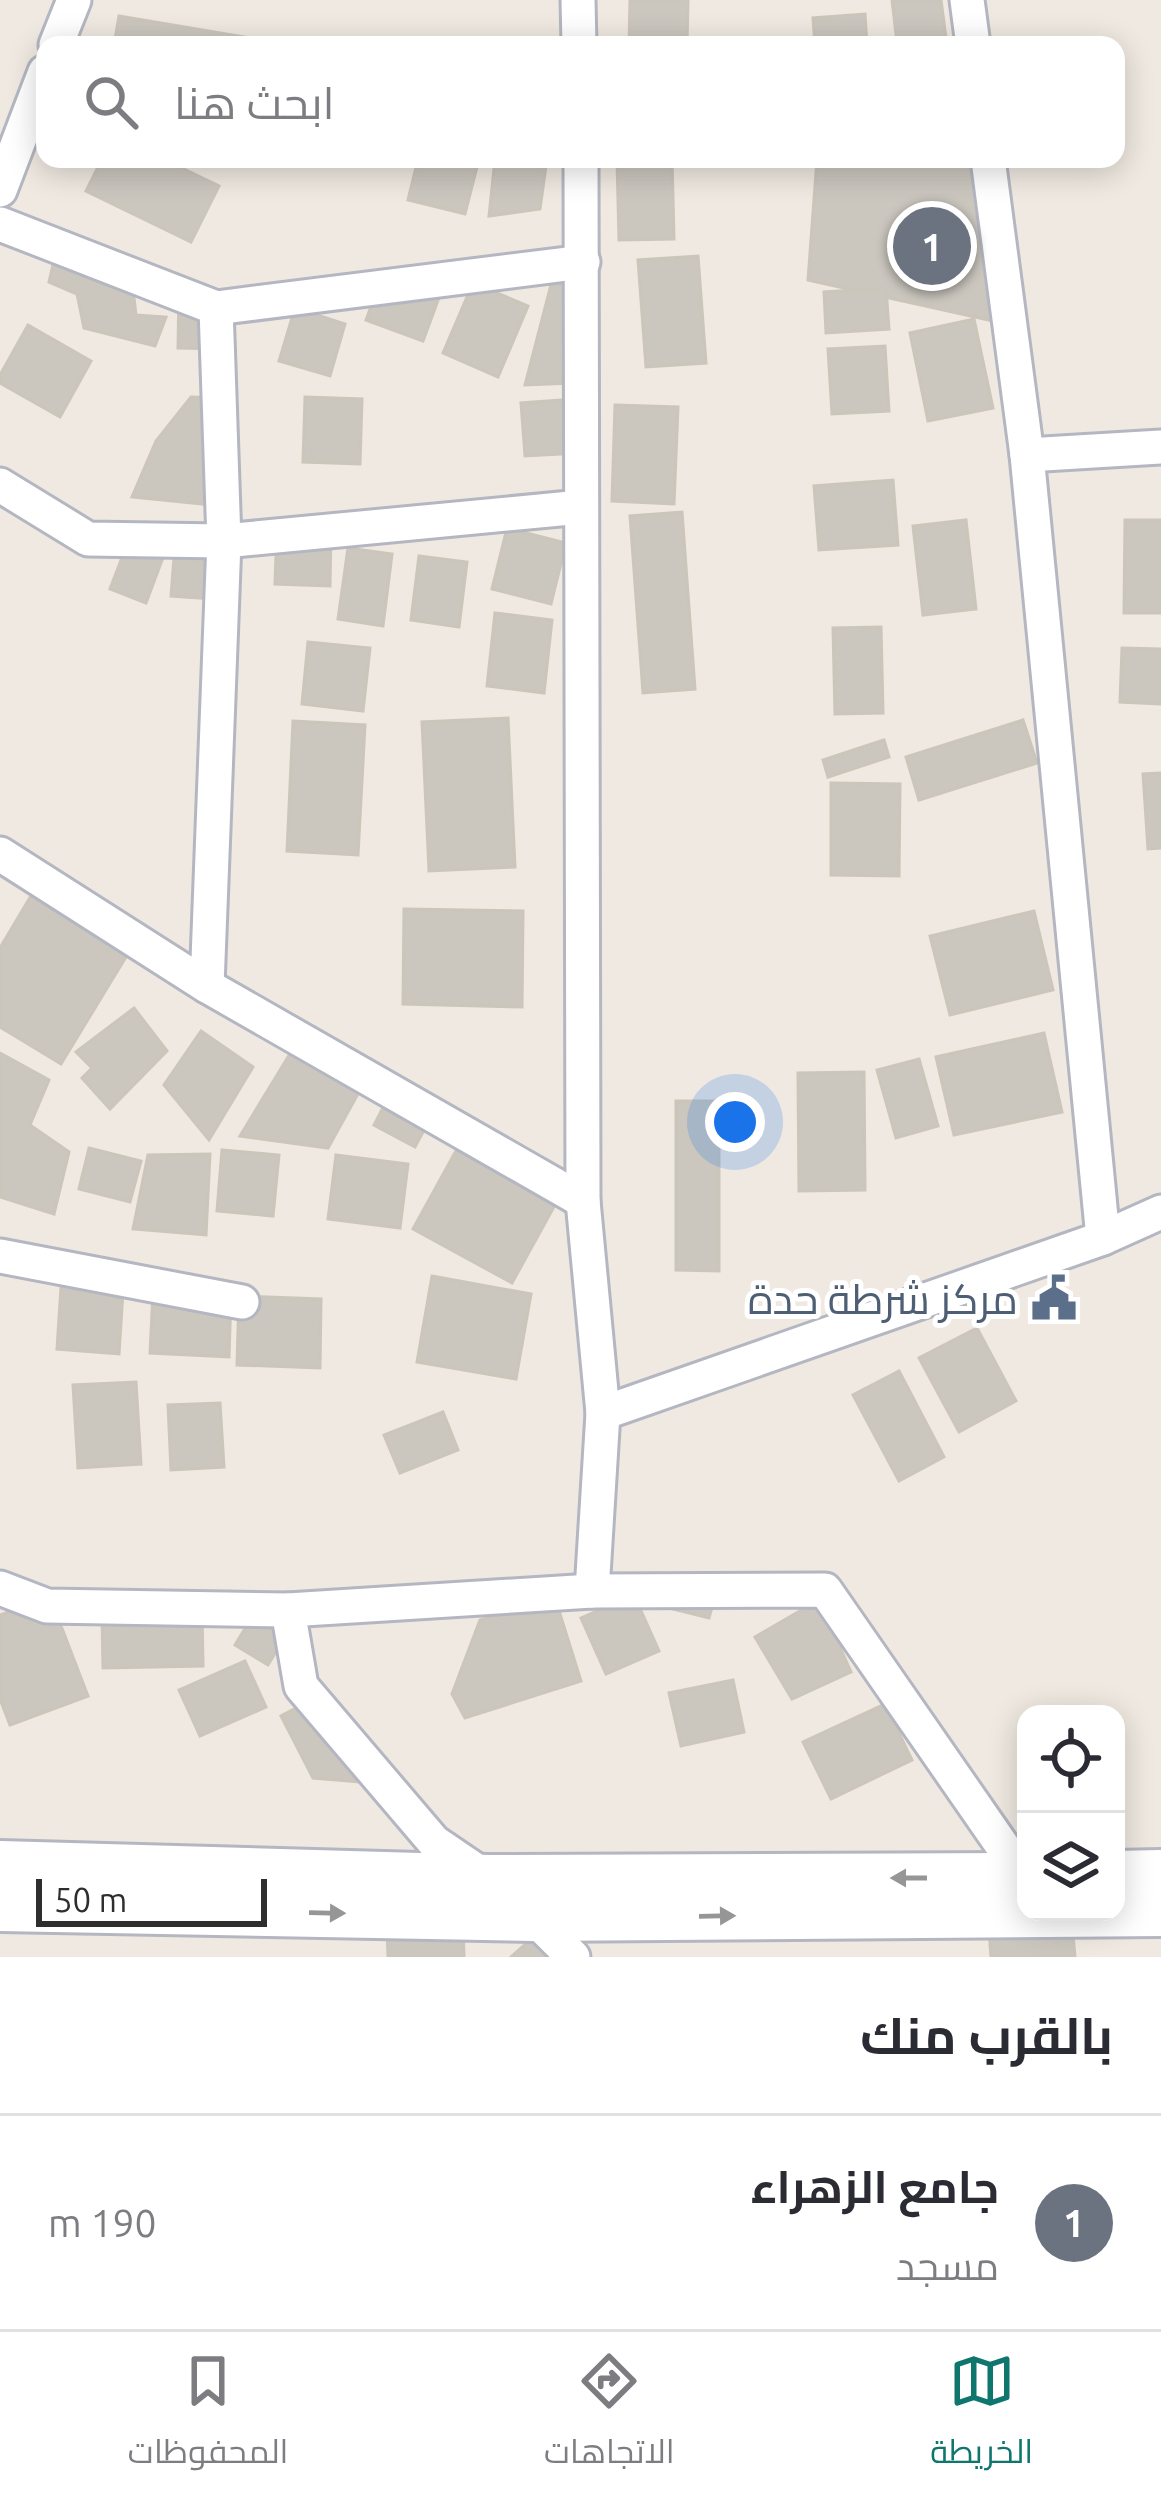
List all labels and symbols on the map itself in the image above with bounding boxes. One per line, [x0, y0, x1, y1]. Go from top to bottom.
pin: 1 [893, 201, 971, 291]
your location [705, 1092, 765, 1152]
public building icon: مركز شرطة حدة [1029, 1273, 1079, 1323]
place label: مركز شرطة حدة [748, 1275, 1018, 1323]
one-way arrow [889, 1868, 927, 1888]
scale bar [36, 1873, 267, 1926]
one-way arrow [309, 1904, 347, 1923]
one-way arrow [699, 1906, 737, 1925]

